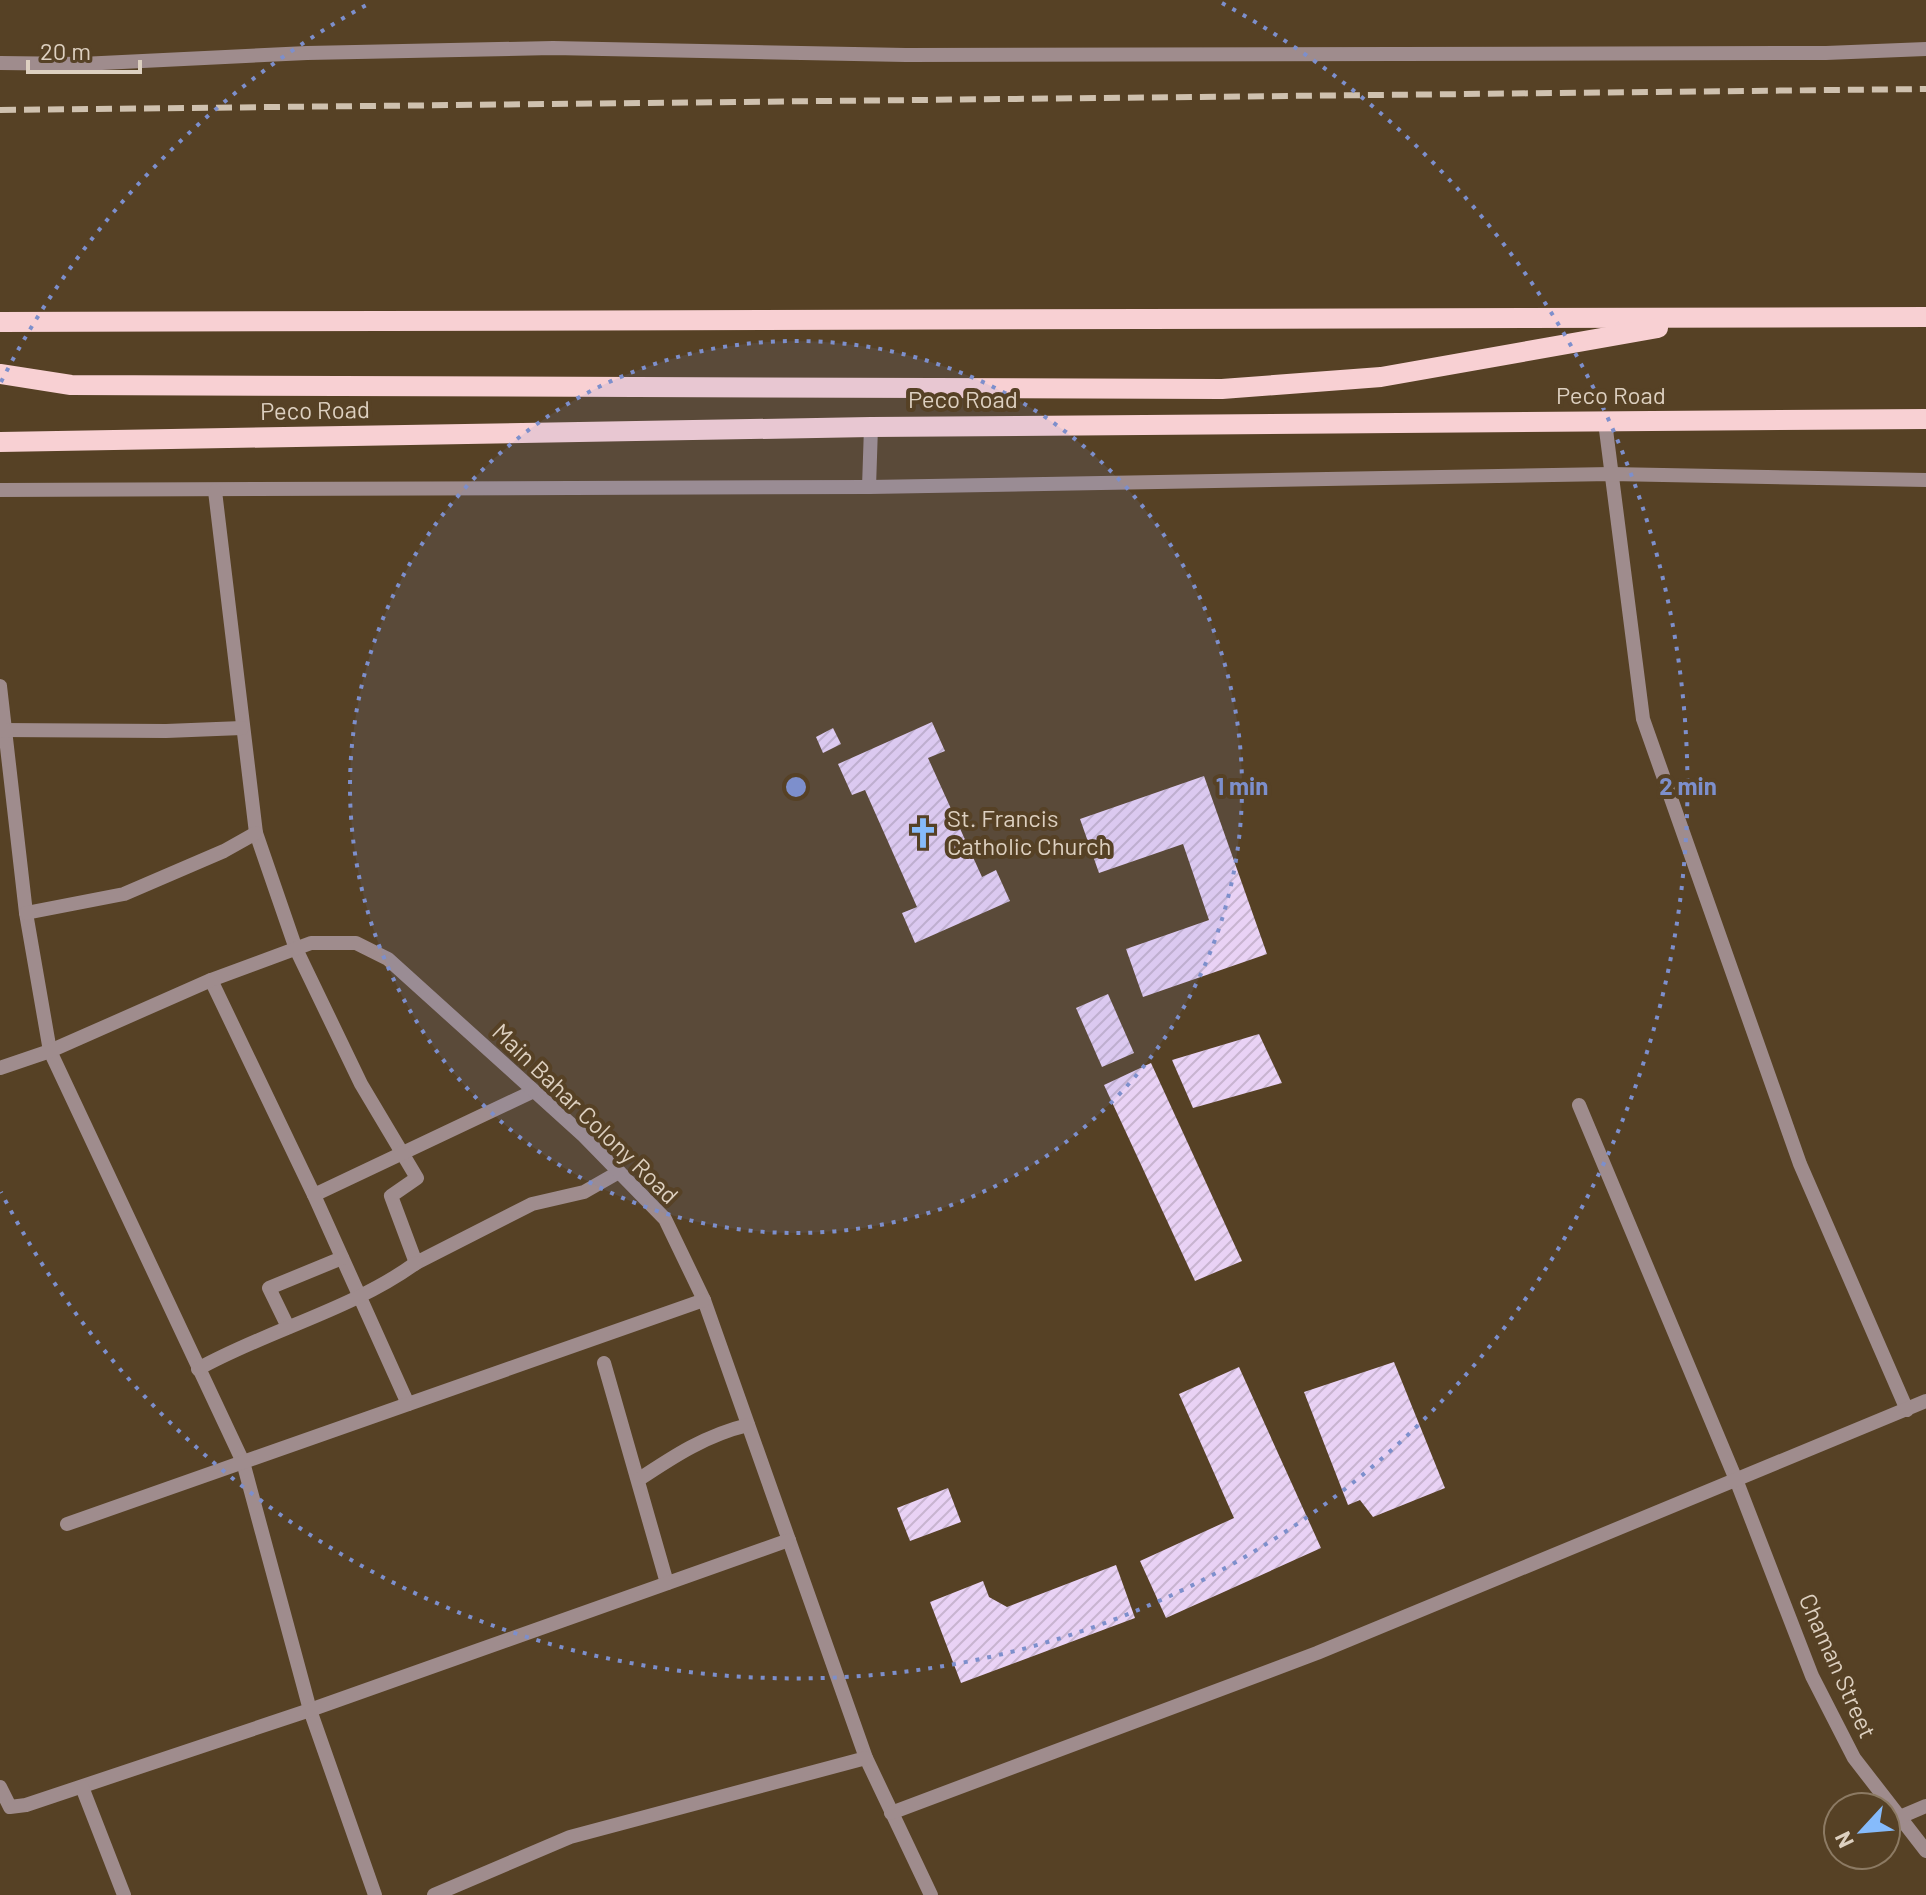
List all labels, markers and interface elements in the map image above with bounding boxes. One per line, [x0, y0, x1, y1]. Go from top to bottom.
scale bar [28, 24, 140, 74]
text: 20 m [40, 36, 91, 65]
street label: Peco Road [1556, 380, 1666, 409]
street label: Peco Road [908, 384, 1018, 413]
street label: Peco Road [260, 394, 370, 425]
text: 1 min [1216, 771, 1268, 800]
text: 2 min [1659, 771, 1717, 800]
centre of rings [782, 773, 810, 801]
place label: St. Francis Catholic Church [947, 803, 1111, 860]
church icon: St. Francis Catholic Church [906, 816, 940, 850]
street label: Main Bahar Colony Road [487, 1017, 685, 1209]
street label: Chaman Street [1794, 1589, 1883, 1742]
north arrow [1822, 1791, 1902, 1871]
text: N [1828, 1828, 1858, 1852]

